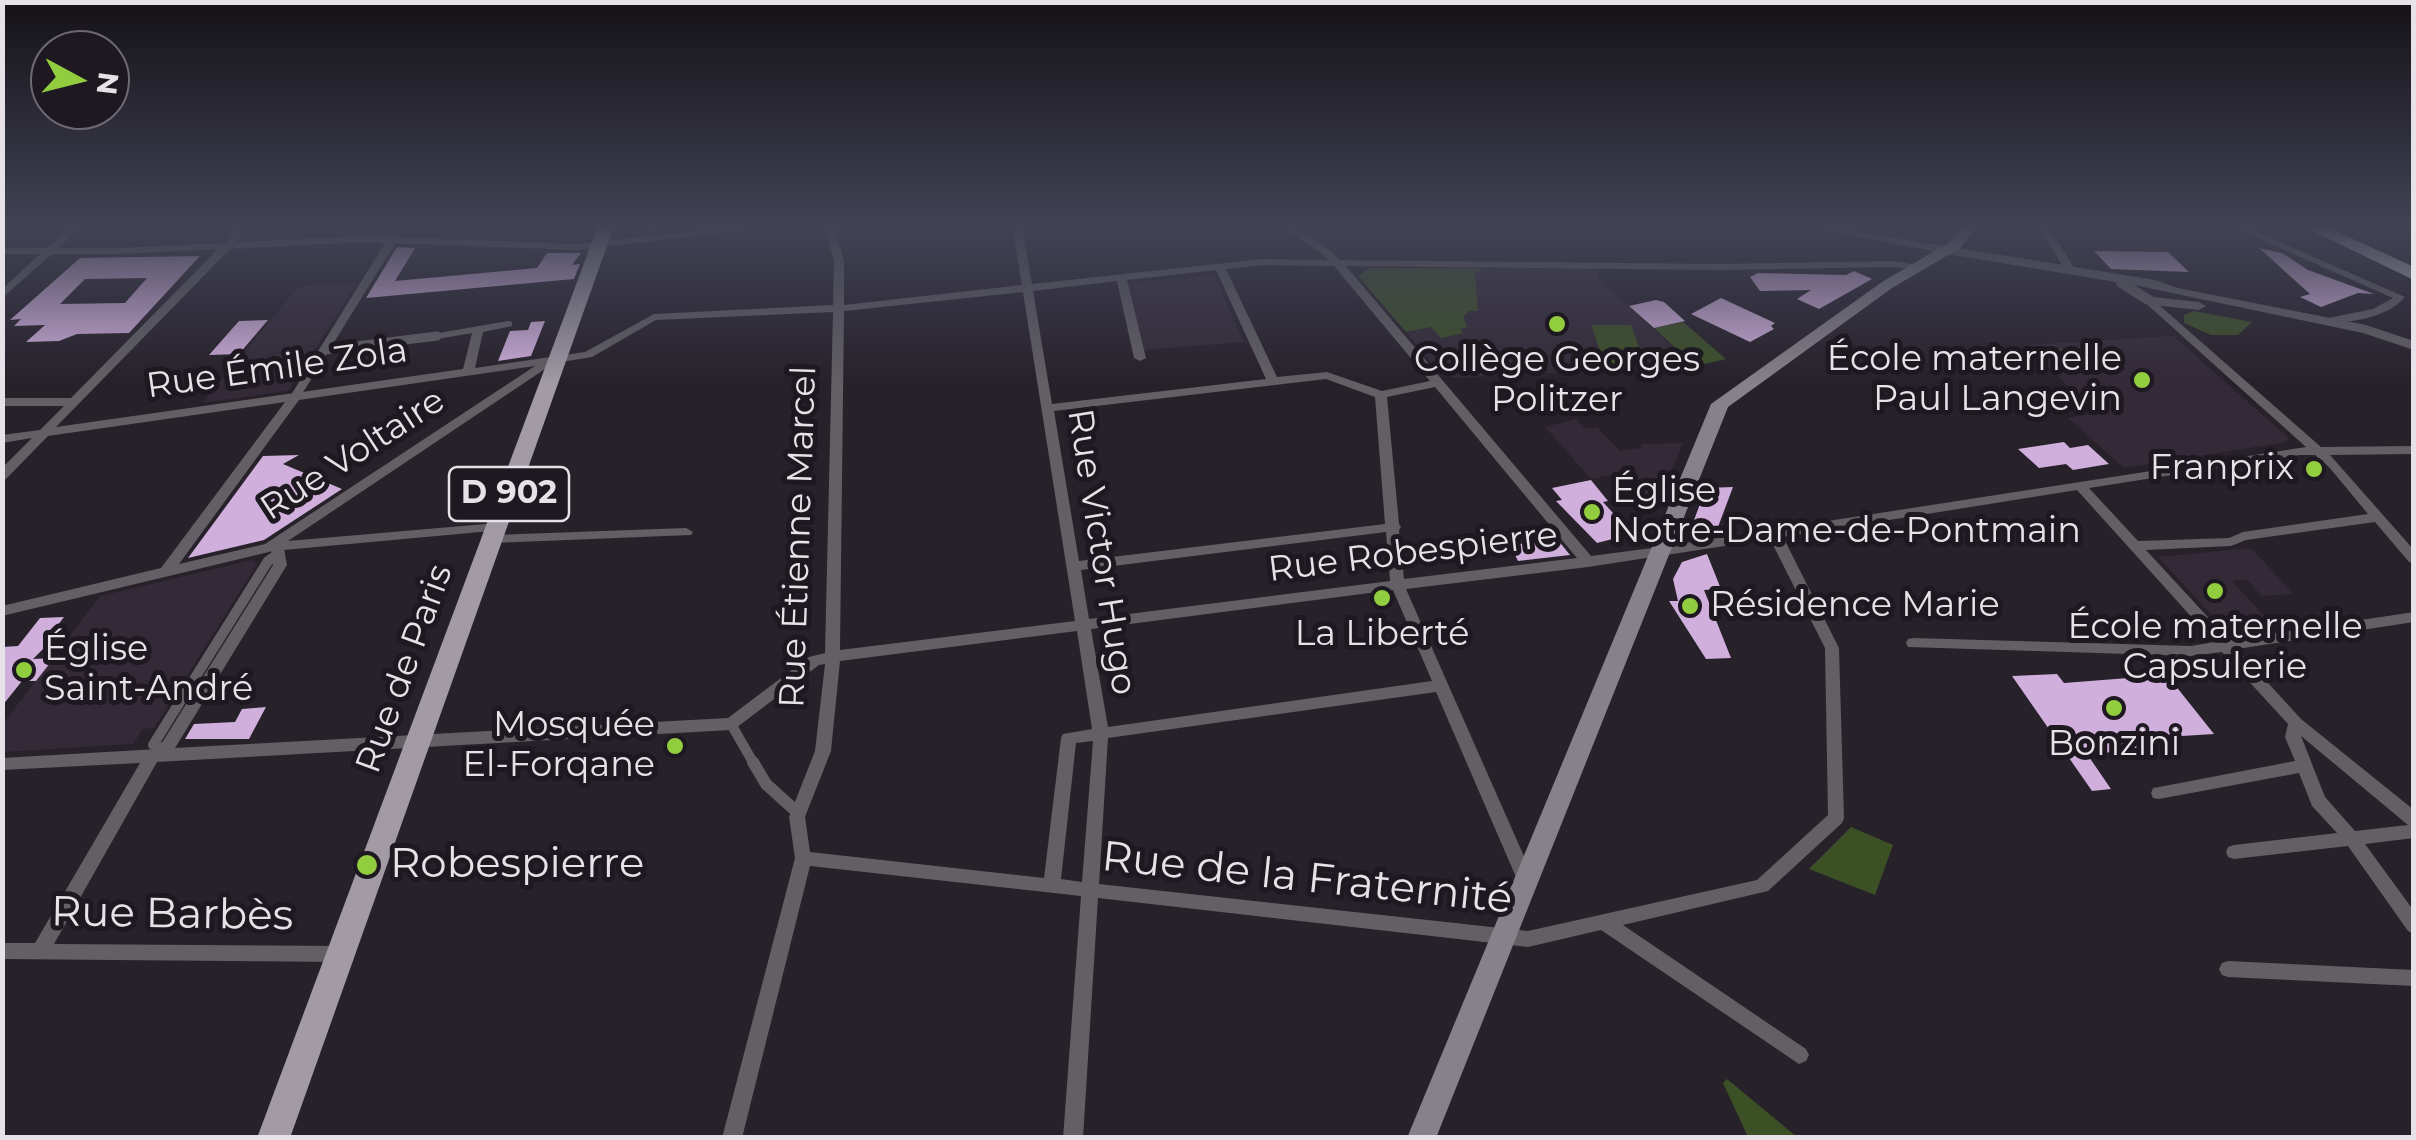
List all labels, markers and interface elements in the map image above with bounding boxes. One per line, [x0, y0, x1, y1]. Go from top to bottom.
north arrow [30, 30, 130, 130]
text: N [90, 70, 126, 97]
marker: Collège Georges Politzer [1546, 313, 1568, 335]
street label: Rue Émile Zola [144, 330, 410, 408]
place label: École maternelle Paul Langevin [1827, 339, 2122, 421]
place label: Collège Georges Politzer [1414, 340, 1700, 422]
street label: Rue Étienne Marcel [772, 365, 826, 709]
marker: École maternelle Paul Langevin [2131, 369, 2153, 391]
street label: Rue Voltaire [253, 380, 453, 530]
street label: Rue Victor Hugo [1058, 406, 1144, 698]
place label: Franprix [2150, 448, 2294, 490]
marker: Franprix [2303, 458, 2325, 480]
road number: D 902 [449, 467, 569, 521]
place label: Église Notre-Dame-de-Pontmain [1612, 471, 2081, 553]
marker: Église Notre-Dame-de-Pontmain [1581, 501, 1603, 523]
street label: Rue Robespierre [1266, 514, 1560, 592]
street label: Rue de Paris [348, 559, 462, 779]
marker: École maternelle Capsulerie [2204, 580, 2226, 602]
place label: Résidence Marie [1710, 585, 2000, 627]
marker: La Liberté [1371, 587, 1393, 609]
marker: Résidence Marie [1679, 595, 1701, 617]
place label: École maternelle Capsulerie [2067, 607, 2363, 689]
place label: La Liberté [1295, 614, 1469, 656]
place label: Église Saint-André [44, 629, 253, 711]
marker: Église Saint-André [13, 659, 35, 681]
marker: Bonzini [2103, 697, 2125, 719]
place label: Mosquée El-Forqane [463, 705, 655, 787]
place label: Bonzini [2048, 724, 2180, 766]
marker: Mosquée El-Forqane [664, 735, 686, 757]
street label: Rue de la Fraternité [1099, 832, 1515, 926]
place label: Robespierre [390, 840, 644, 890]
marker: Robespierre [354, 852, 380, 878]
street label: Rue Barbès [50, 888, 294, 942]

